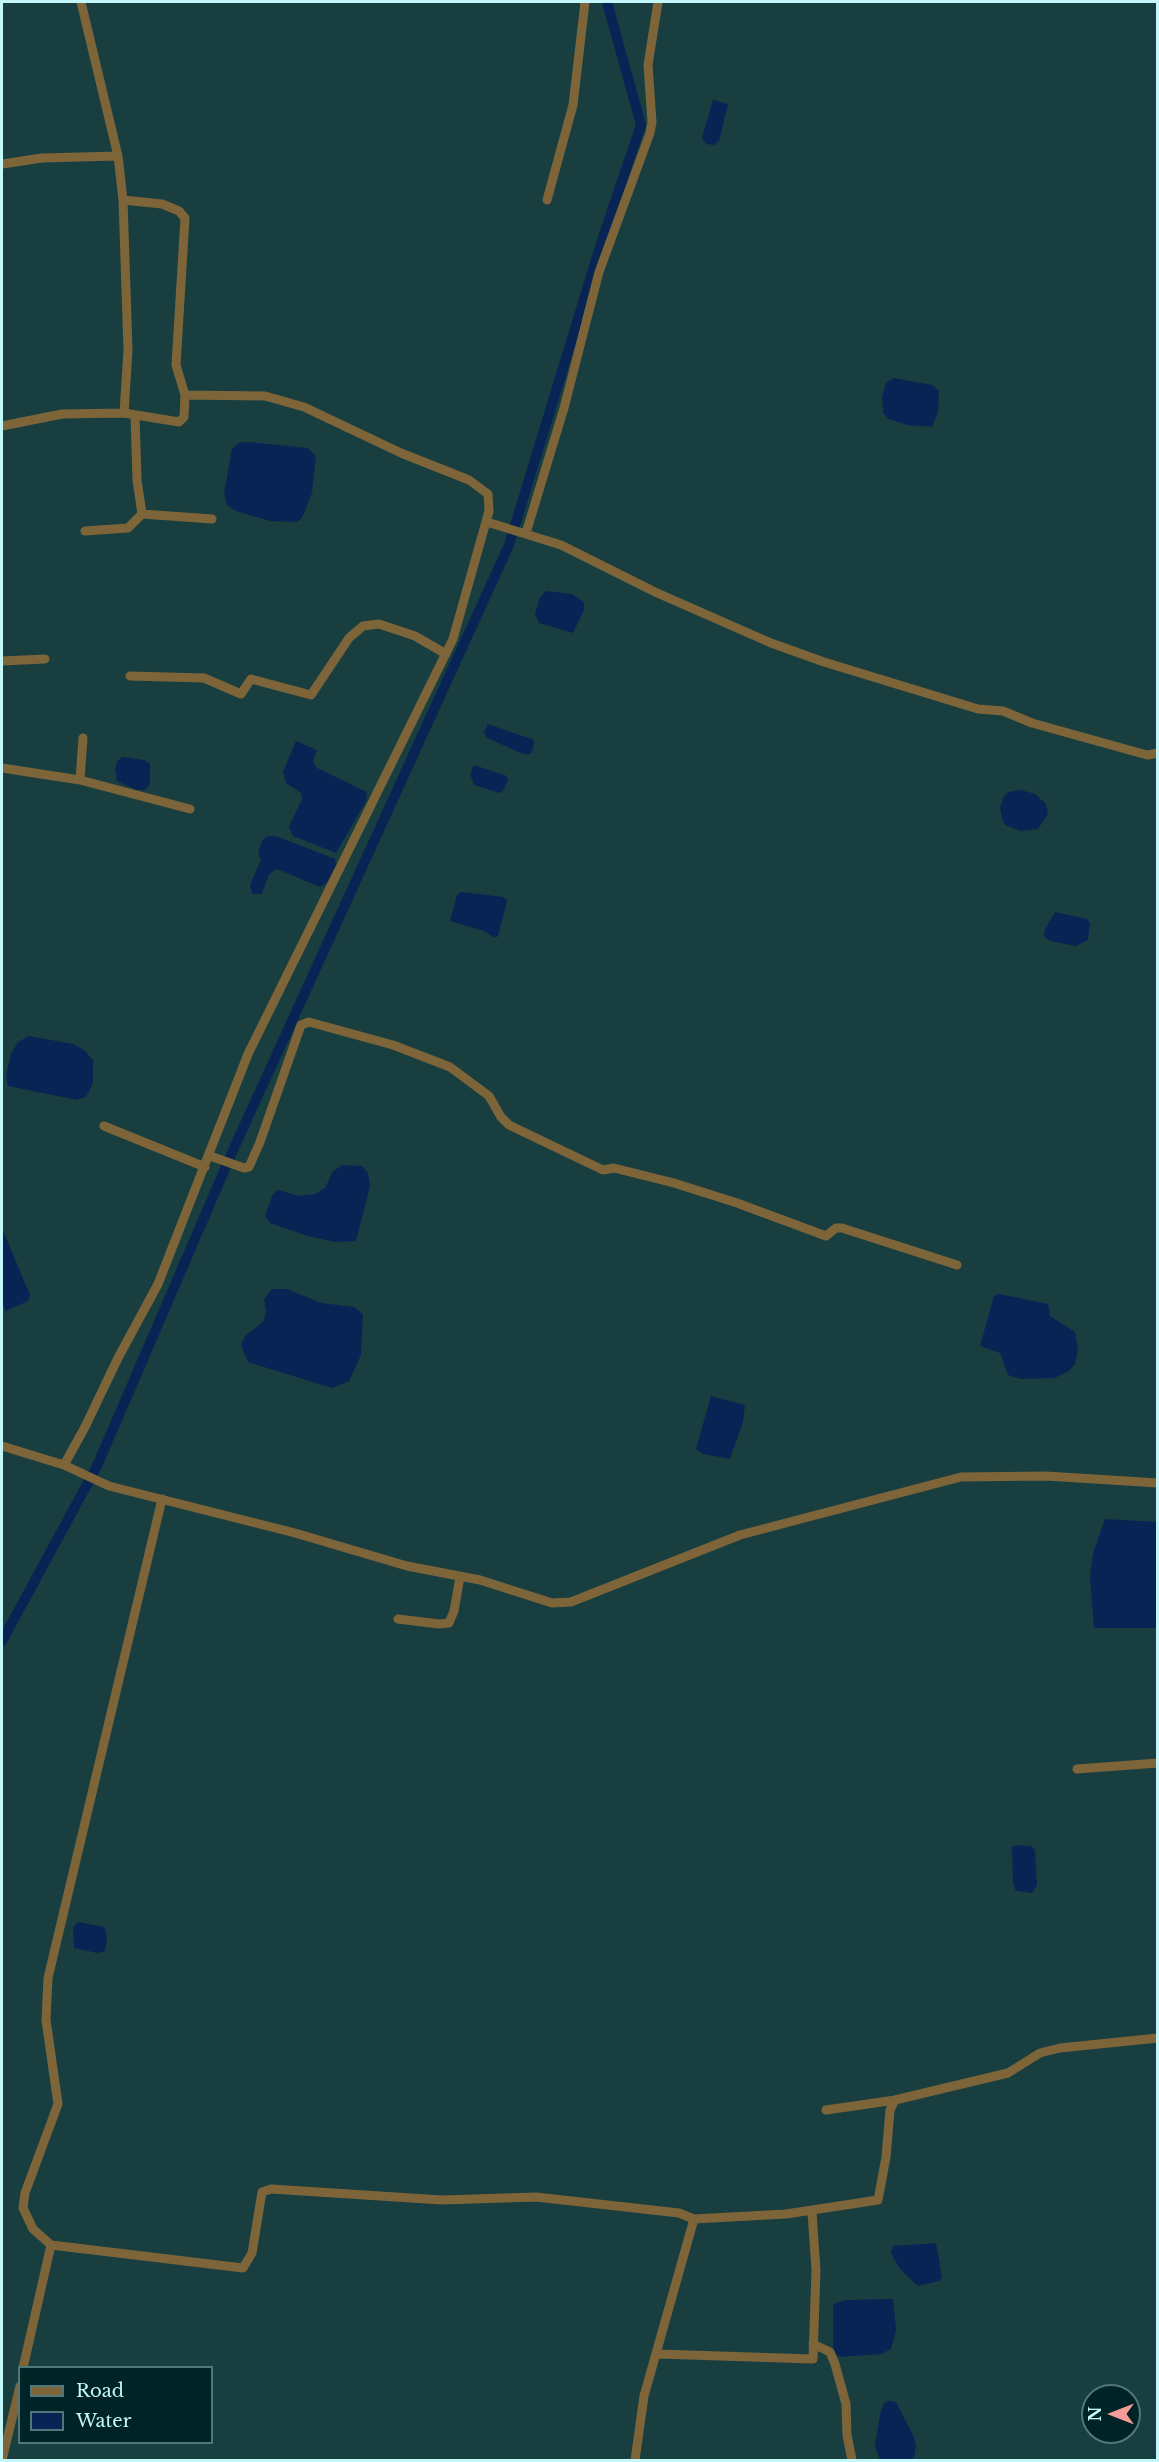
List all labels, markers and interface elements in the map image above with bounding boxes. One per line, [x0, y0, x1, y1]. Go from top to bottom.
legend [18, 2366, 213, 2444]
text: Road [76, 2380, 124, 2402]
north arrow [1081, 2384, 1141, 2444]
text: N [1085, 2406, 1105, 2422]
text: Water [76, 2410, 131, 2432]

